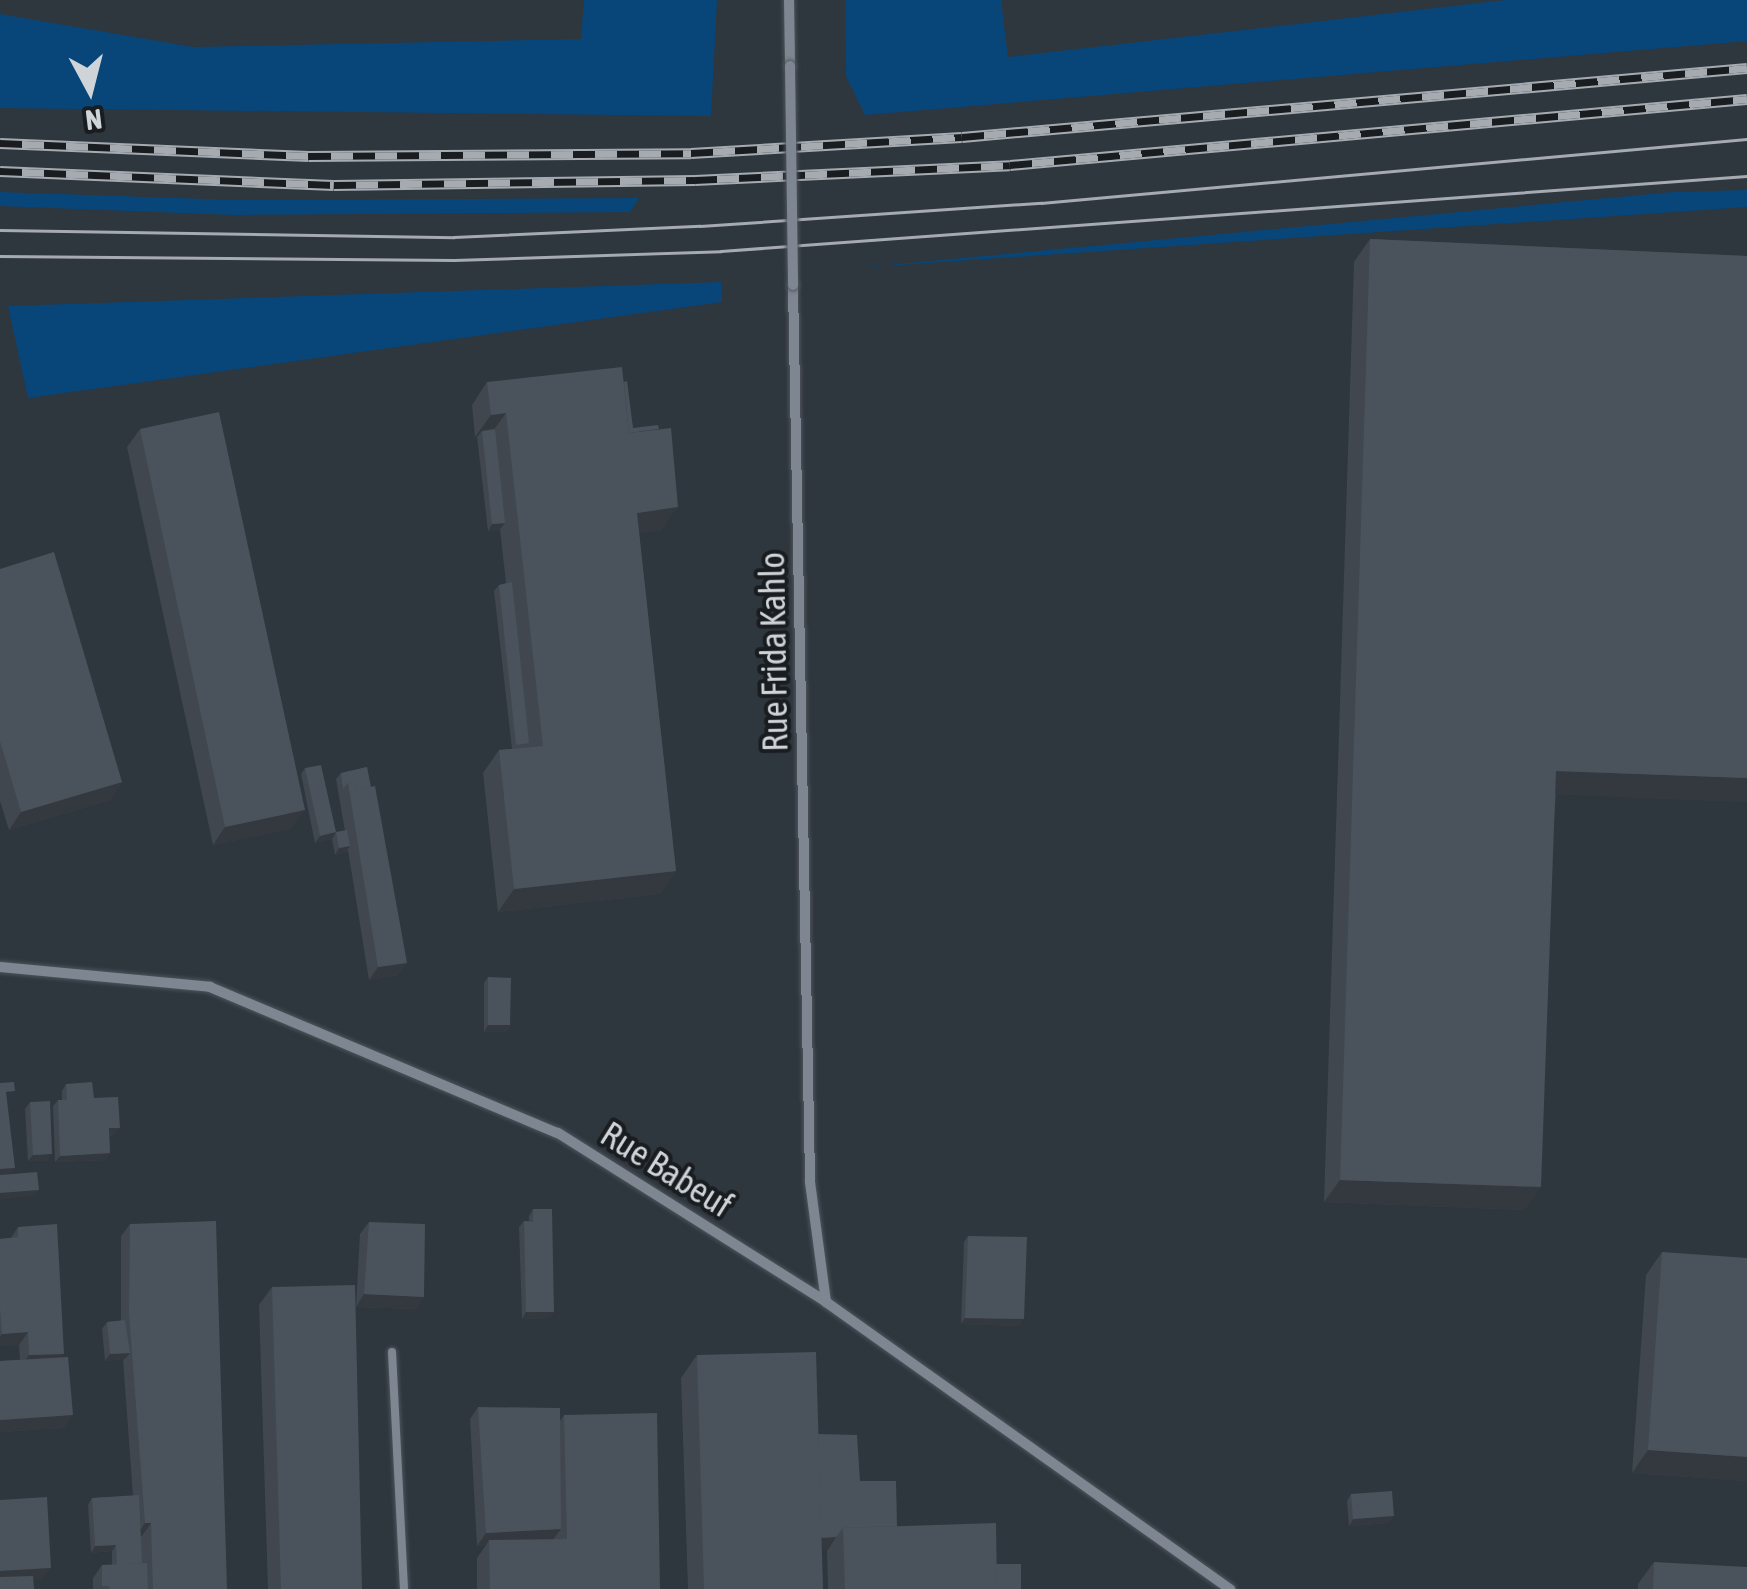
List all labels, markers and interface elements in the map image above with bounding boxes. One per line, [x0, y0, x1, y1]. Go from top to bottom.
north arrow [40, 40, 140, 140]
text: N [84, 103, 104, 137]
street label: Rue Frida Kahlo [750, 552, 796, 752]
street label: Rue Babeuf [594, 1112, 740, 1226]

